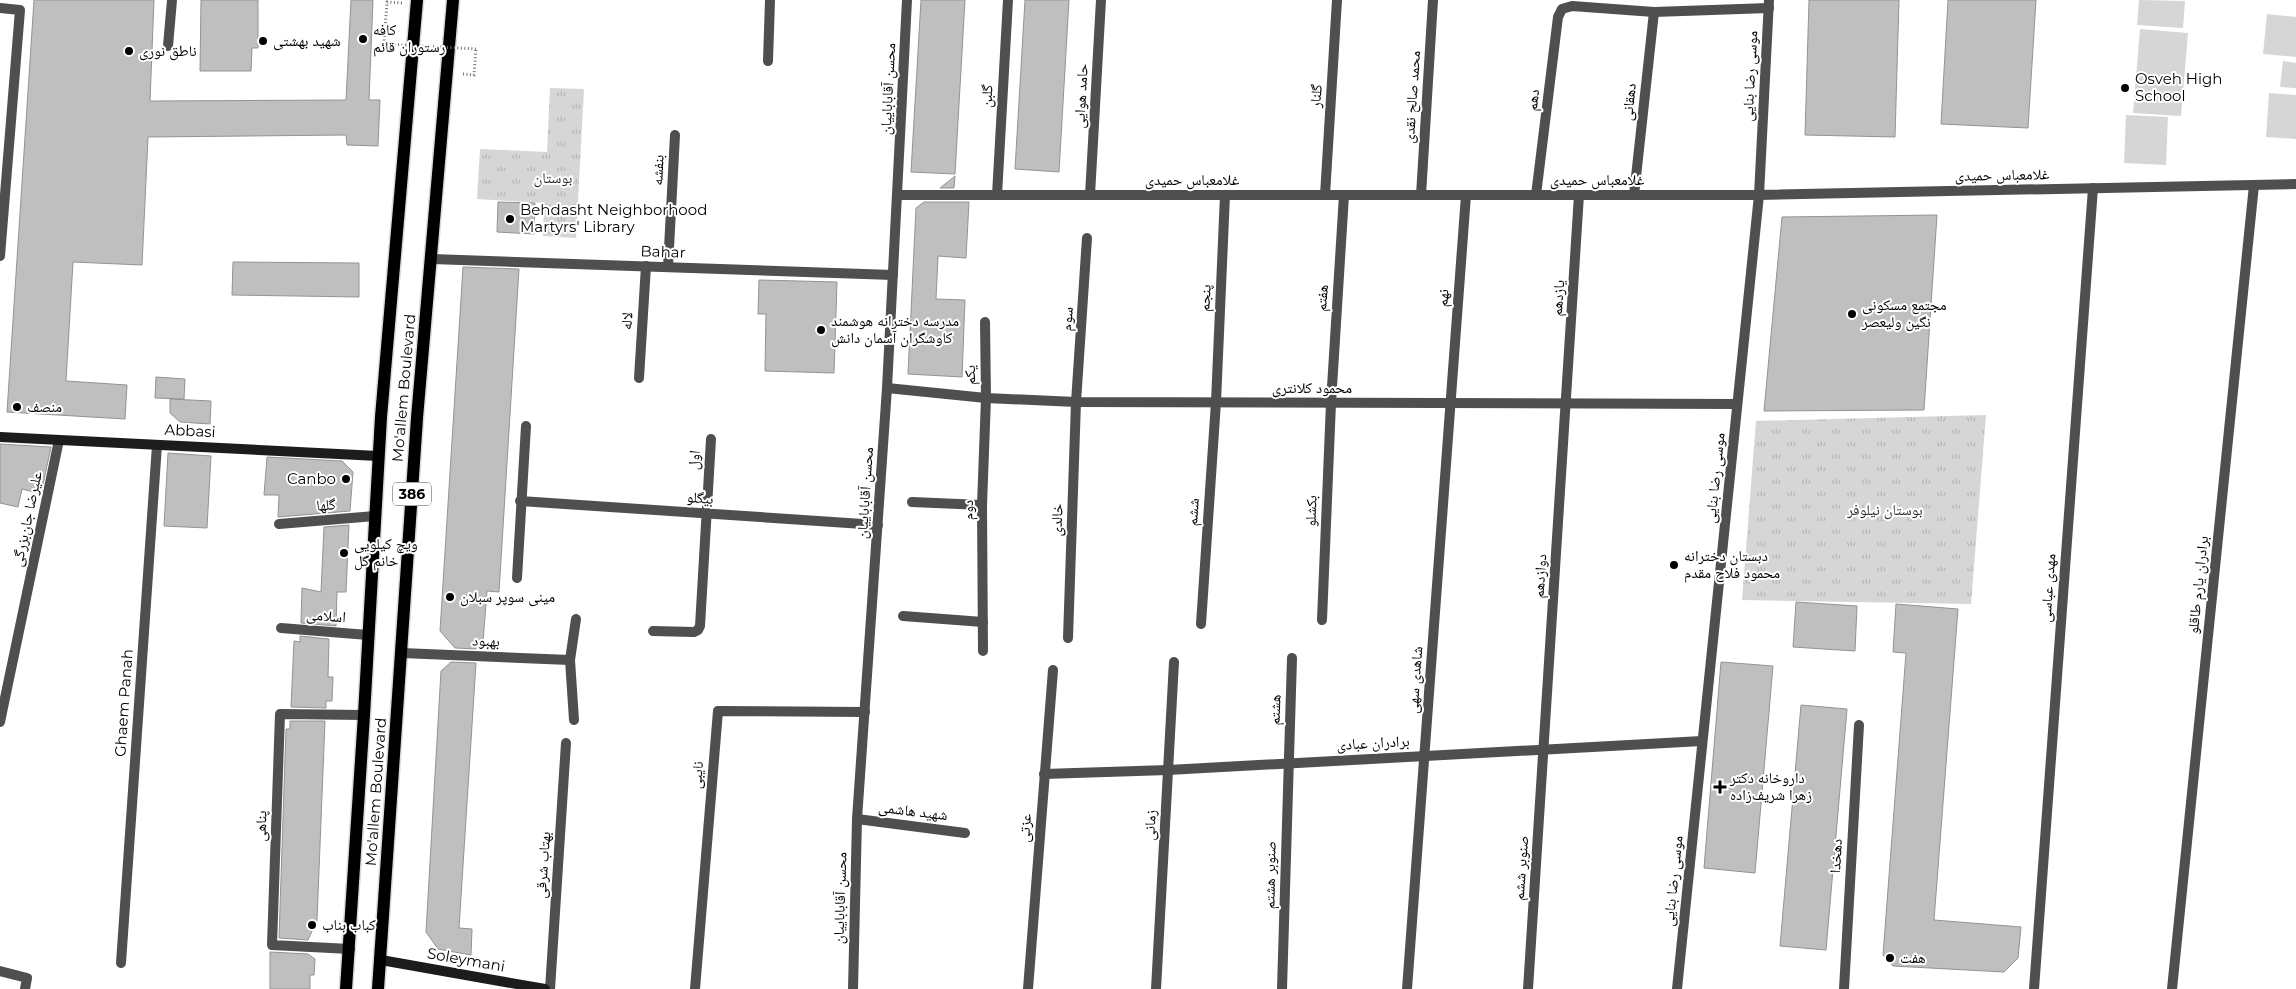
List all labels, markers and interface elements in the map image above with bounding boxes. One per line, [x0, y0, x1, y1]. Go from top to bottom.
place label: کافه رستوران قائم [373, 20, 446, 57]
street label: موسی رضا بنایی [1738, 30, 1762, 122]
place label: شهید بهشتی [273, 31, 341, 51]
marker: کافه رستوران قائم [357, 33, 369, 45]
marker: شهید بهشتی [257, 35, 269, 47]
place label: ناطق نوری [139, 41, 197, 61]
street label: محسن آقاباباییان [876, 42, 900, 136]
marker: ناطق نوری [123, 45, 135, 57]
street label: محمد صالح نقدی [1399, 50, 1425, 144]
street label: حامد هوایی [1069, 63, 1093, 129]
place label: Osveh High School [2135, 69, 2222, 105]
street label: دهقانی [1617, 82, 1641, 122]
marker: Osveh High School [2119, 82, 2131, 94]
street label: گلنار [1305, 83, 1326, 110]
street label: گلبن [976, 84, 998, 108]
street label: دهم [1522, 88, 1544, 112]
street label: بنفشه [647, 154, 668, 186]
street label: غلامعباس حمیدی [1955, 164, 2050, 186]
park label: بوستان [533, 168, 573, 188]
street label: غلامعباس حمیدی [1145, 170, 1240, 190]
street label: غلامعباس حمیدی [1550, 170, 1645, 190]
place label: Behdasht Neighborhood Martyrs' Library [520, 200, 707, 236]
marker: Behdasht Neighborhood Martyrs' Library [504, 213, 516, 225]
street label: Bahar [640, 241, 686, 262]
street label: یازدهم [1547, 279, 1569, 317]
street label: پنجم [1194, 284, 1216, 312]
street label: هفتم [1311, 284, 1333, 312]
street label: نهم [1432, 288, 1454, 308]
place label: مجتمع مسکونی نگین ولیعصر [1861, 295, 1947, 332]
street label: سوم [1056, 306, 1078, 332]
marker: مجتمع مسکونی نگین ولیعصر [1846, 308, 1858, 320]
street label: لاله [616, 311, 637, 330]
place label: مدرسه دخترانه هوشمند کاوشگران آسمان دانش [831, 311, 959, 348]
street label: Mo'allem Boulevard [388, 313, 419, 463]
marker: مدرسه دخترانه هوشمند کاوشگران آسمان دانش [815, 324, 827, 336]
street label: یکم [960, 365, 980, 385]
street label: محمود کلانتری [1272, 378, 1352, 398]
place label: منصف [27, 397, 62, 416]
marker: منصف [11, 401, 23, 413]
street label: Abbasi [164, 420, 216, 441]
street label: موسی رضا بنایی [1700, 432, 1730, 524]
street label: محسن آقاباباییان [852, 446, 878, 540]
street label: اول [683, 449, 705, 471]
street label: علیرضا جان‌بزرگی [7, 469, 47, 568]
place label: Canbo [287, 469, 336, 488]
marker: Canbo [340, 473, 352, 485]
road number: 386 [393, 482, 431, 506]
street label: بیگلو [686, 487, 714, 508]
street label: گلها [315, 494, 337, 515]
street label: بکشلو [1300, 495, 1321, 527]
street label: ششم [1182, 497, 1204, 527]
street label: دوم [958, 500, 978, 520]
park label: بوستان نیلوفر [1846, 500, 1923, 520]
street label: خالدی [1046, 503, 1068, 537]
place label: ویچ کیلویی خانم گل [354, 534, 418, 571]
street label: برادران یارم طاقلو [2183, 535, 2213, 635]
place label: دبستان دخترانه محمود فلاح مقدم [1684, 546, 1780, 583]
marker: ویچ کیلویی خانم گل [338, 547, 350, 559]
street label: دوازدهم [1528, 553, 1552, 599]
street label: مهدی عباسی [2036, 553, 2060, 623]
marker: دبستان دخترانه محمود فلاح مقدم [1668, 559, 1680, 571]
place label: مینی سوپر سبلان [460, 587, 555, 607]
marker: مینی سوپر سبلان [444, 591, 456, 603]
street label: اسلامی [305, 605, 347, 627]
street label: بهبود [472, 631, 500, 650]
street label: شاهدی سهی [1403, 646, 1427, 714]
street label: Ghaem Panah [110, 648, 137, 758]
street label: هشتم [1264, 694, 1286, 726]
street label: Mo'allem Boulevard [361, 717, 390, 867]
street label: برادران عبادی [1336, 731, 1410, 755]
street label: نایبی [686, 760, 708, 790]
place label: داروخانه دکتر زهرا شریف‌زاده [1729, 768, 1812, 804]
marker: داروخانه دکتر زهرا شریف‌زاده [1714, 781, 1726, 793]
street label: شهید هاشمی [877, 797, 949, 825]
street label: زمانی [1139, 809, 1161, 841]
street label: پناهی [250, 810, 272, 842]
street label: عزتی [1014, 812, 1036, 843]
street label: بهتاب شرقی [531, 831, 555, 899]
street label: صنوبر ششم [1509, 835, 1533, 901]
street label: موسی رضا بنایی [1658, 835, 1688, 927]
street label: دهخدا [1825, 838, 1846, 874]
street label: صنوبر هشتم [1259, 841, 1281, 909]
street label: محسن آقاباباییان [828, 851, 852, 944]
place label: کباب بناب [322, 915, 376, 934]
marker: کباب بناب [306, 919, 318, 931]
street label: Soleymani [426, 943, 506, 976]
place label: هفت [1900, 948, 1926, 967]
marker: هفت [1884, 952, 1896, 964]

